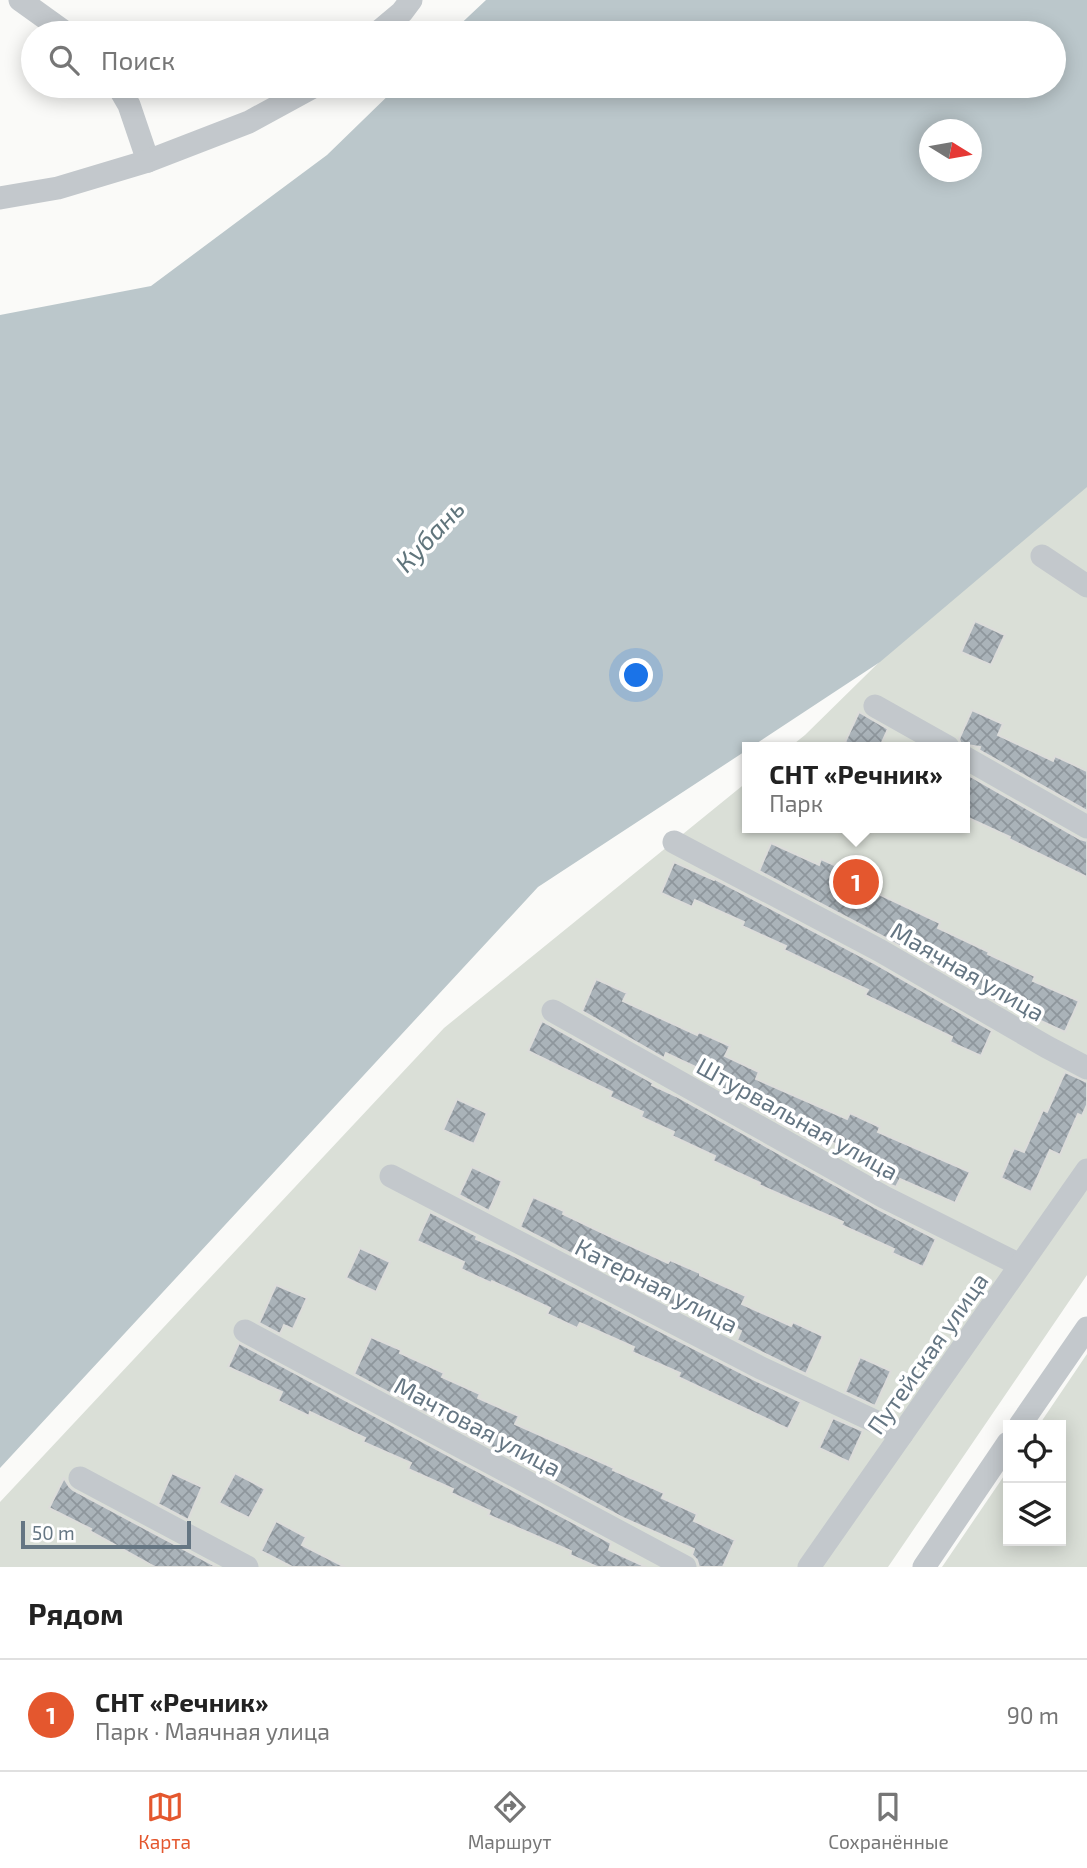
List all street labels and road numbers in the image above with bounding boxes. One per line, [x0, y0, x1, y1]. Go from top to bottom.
street label: Маячная улица [885, 915, 1050, 1028]
street label: Штурвальная улица [692, 1051, 904, 1186]
street label: Катерная улица [570, 1231, 743, 1339]
street label: Путейская улица [860, 1267, 994, 1440]
street label: Мачтовая улица [389, 1370, 566, 1483]

